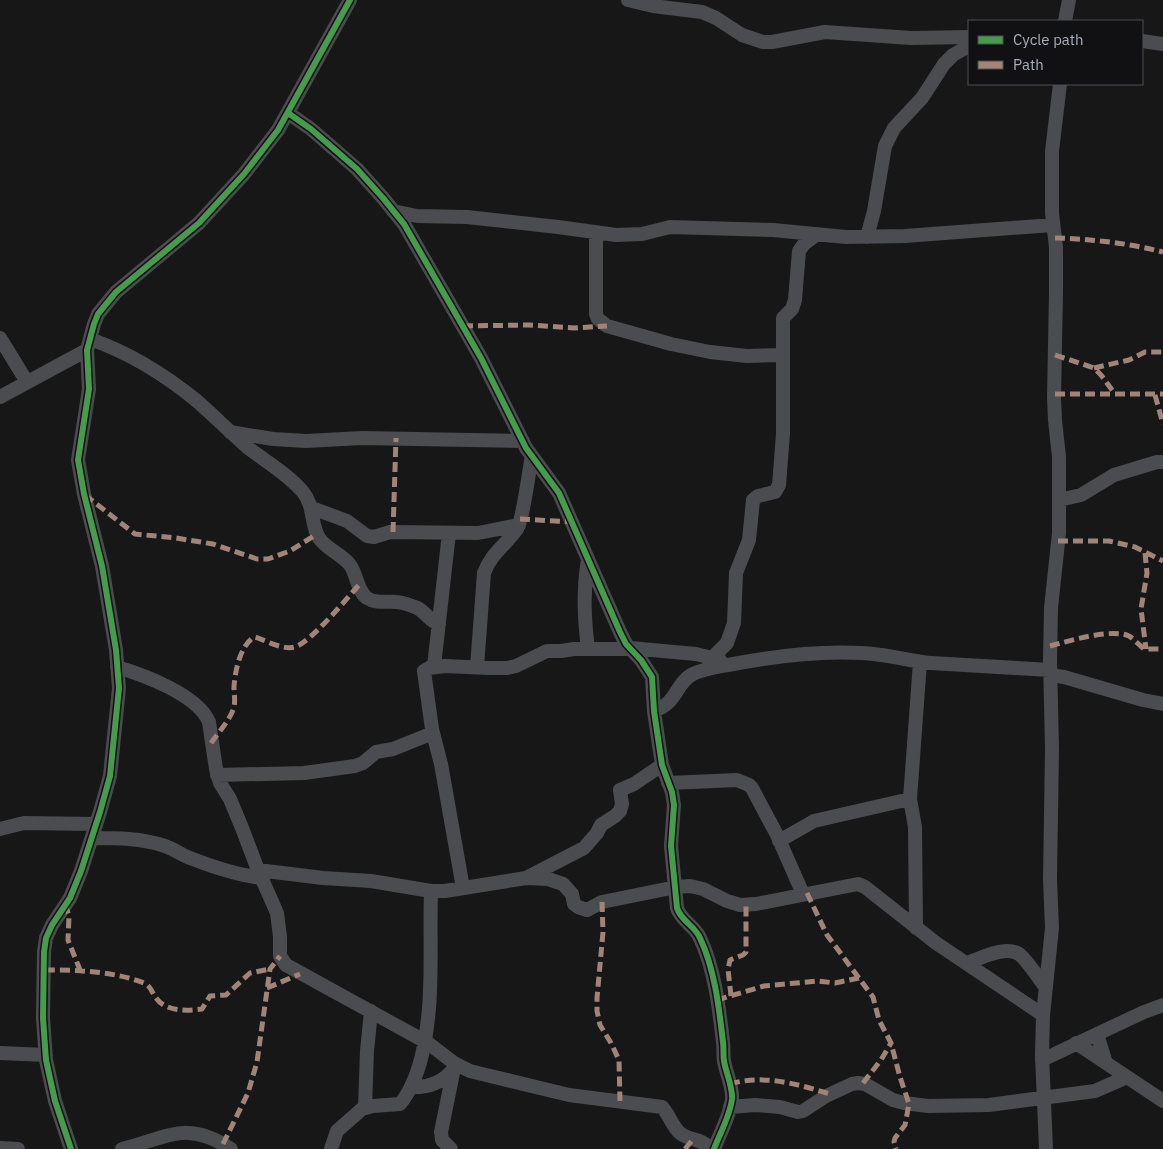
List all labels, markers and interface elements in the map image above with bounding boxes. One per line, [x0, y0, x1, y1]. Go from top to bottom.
legend [968, 20, 1143, 85]
text: Cycle path [1013, 30, 1084, 49]
text: Path [1013, 55, 1044, 74]

